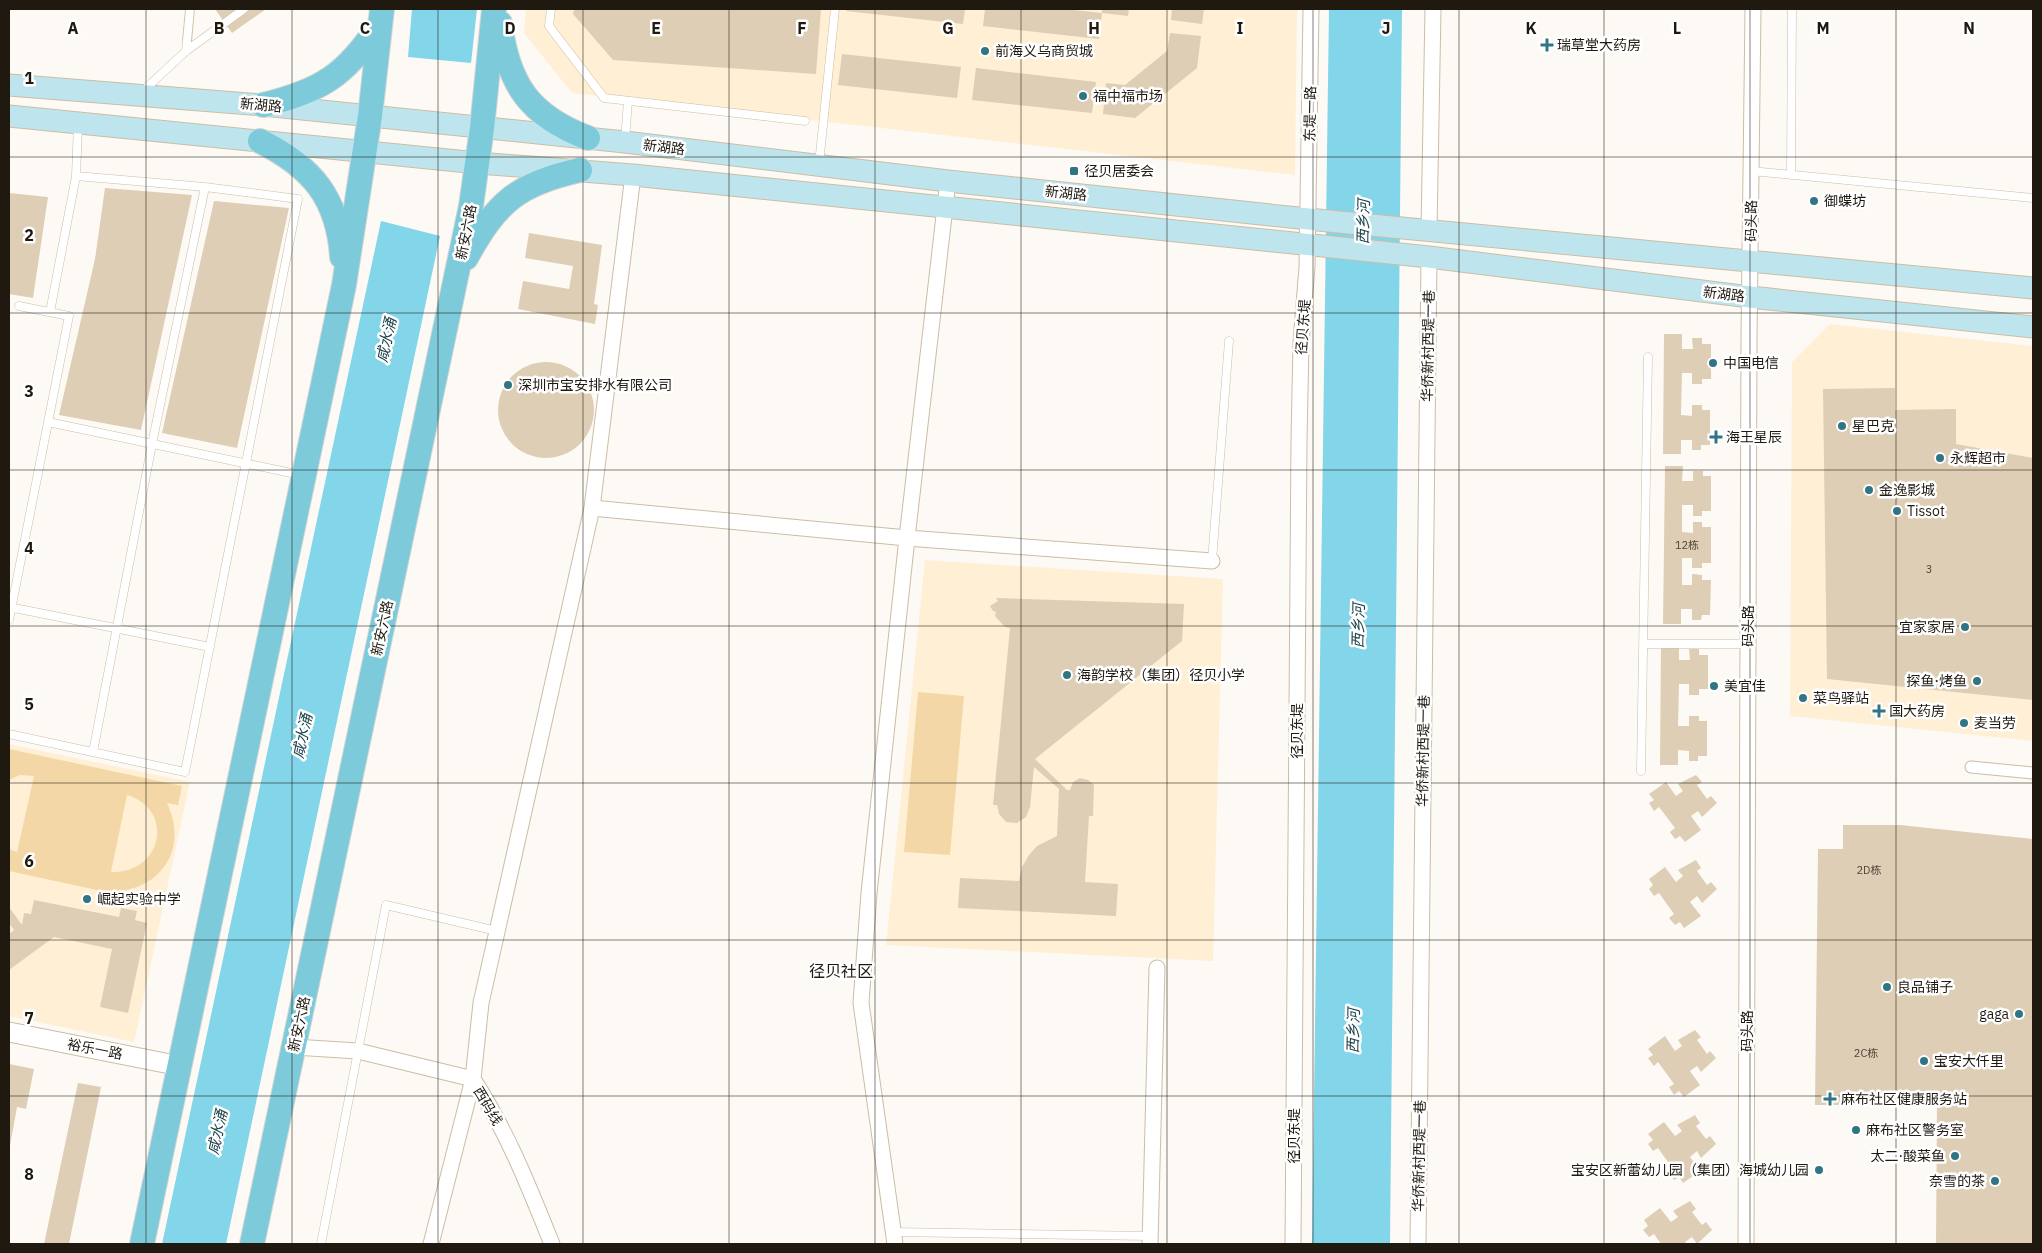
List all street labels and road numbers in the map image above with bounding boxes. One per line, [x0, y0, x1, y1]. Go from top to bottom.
street label: 东堤一路 [1301, 86, 1319, 142]
street label: 新湖路 [239, 94, 283, 116]
street label: 新湖路 [642, 136, 686, 158]
street label: 新湖路 [1044, 182, 1088, 204]
street label: 码头路 [1742, 200, 1760, 242]
street label: 新安六路 [452, 203, 480, 261]
street label: 新湖路 [1702, 283, 1746, 305]
street label: 华侨新村西堤一巷 [1418, 290, 1438, 402]
street label: 径贝东堤 [1292, 298, 1314, 356]
street label: 新安六路 [367, 599, 397, 657]
street label: 码头路 [1739, 605, 1757, 647]
street label: 华侨新村西堤一巷 [1413, 695, 1433, 807]
street label: 径贝东堤 [1288, 703, 1306, 759]
street label: 新安六路 [284, 995, 314, 1053]
street label: 码头路 [1738, 1010, 1756, 1052]
street label: 裕乐一路 [66, 1035, 124, 1063]
street label: 西码线 [469, 1083, 507, 1129]
street label: 华侨新村西堤一巷 [1409, 1100, 1429, 1212]
street label: 径贝东堤 [1285, 1108, 1303, 1164]

